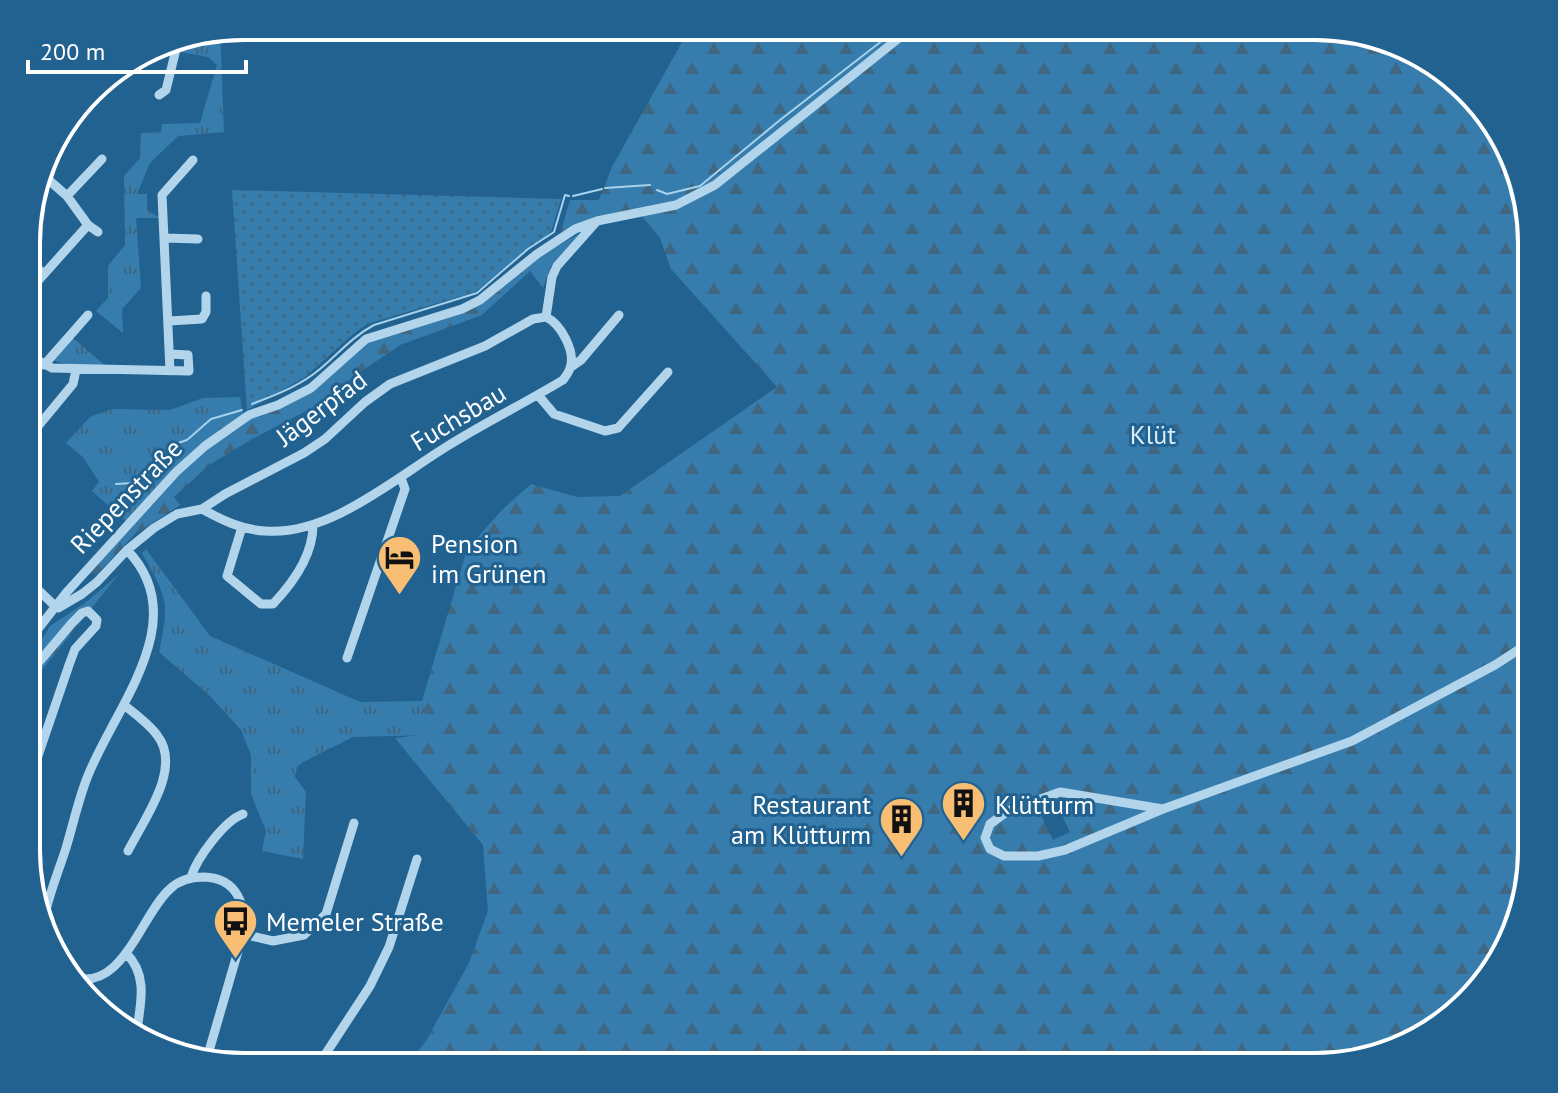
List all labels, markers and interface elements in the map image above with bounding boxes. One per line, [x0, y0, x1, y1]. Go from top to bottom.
scale bar [28, 24, 246, 74]
text: 200 m [40, 36, 105, 67]
street label: Jägerpfad [268, 363, 373, 453]
street label: Fuchsbau [404, 376, 512, 458]
park label: Klüt [1130, 418, 1176, 451]
street label: Riepenstraße [63, 432, 189, 560]
place label: Pension im Grünen [431, 527, 546, 590]
hotel icon: Pension im Grünen [376, 534, 424, 597]
building icon: Klütturm [940, 780, 988, 843]
place label: Restaurant am Klütturm [731, 788, 871, 851]
place label: Klütturm [995, 788, 1094, 821]
building icon: Restaurant am Klütturm [878, 795, 926, 858]
bus stop icon: Memeler Straße [211, 897, 259, 960]
place label: Memeler Straße [266, 905, 444, 938]

